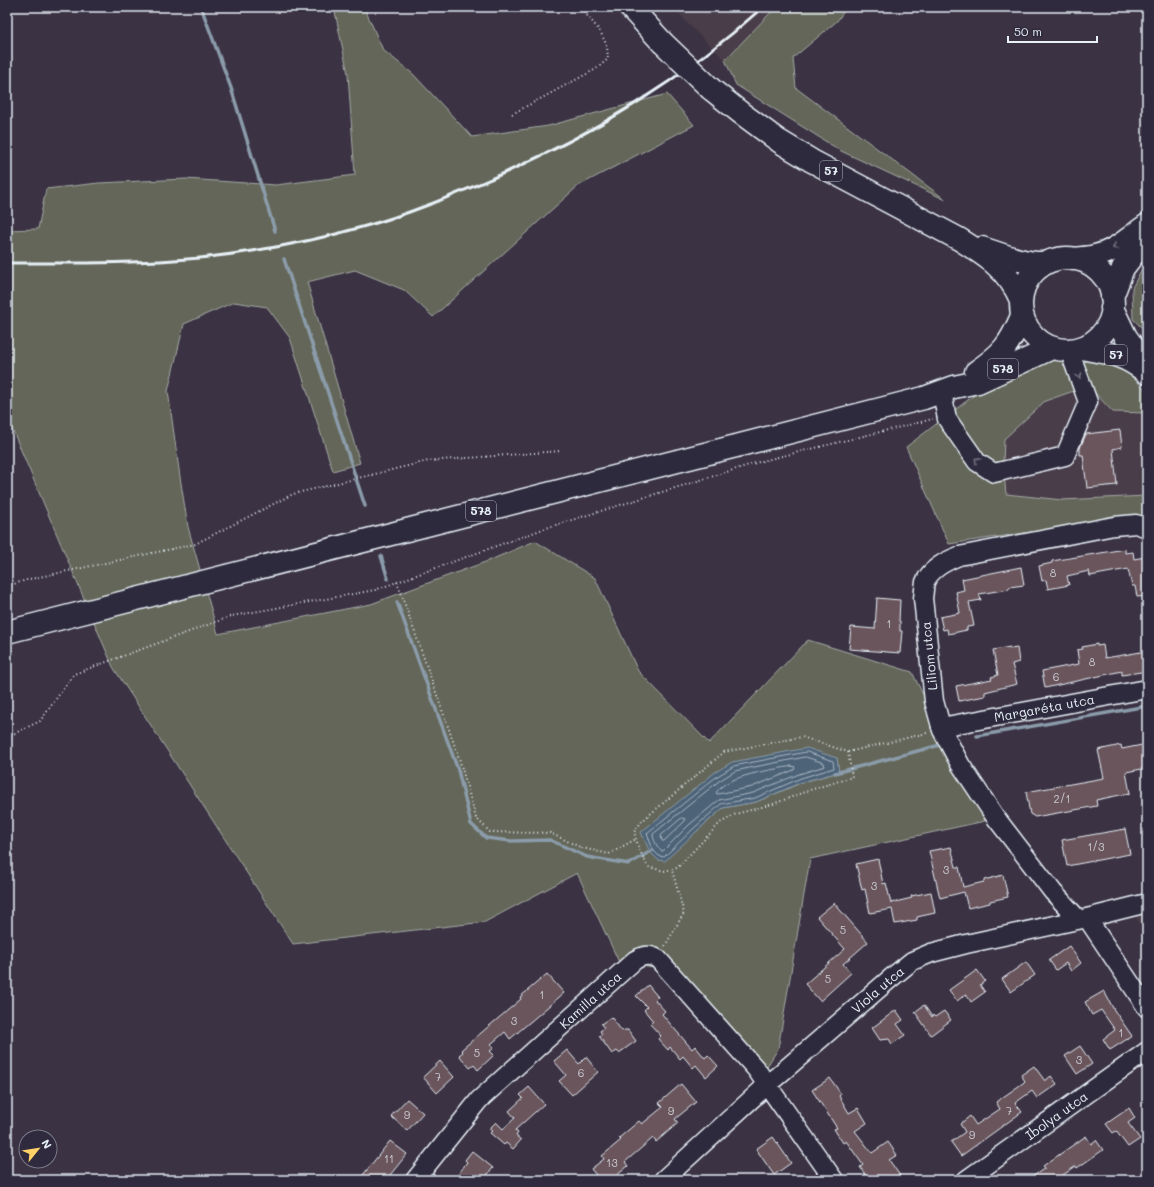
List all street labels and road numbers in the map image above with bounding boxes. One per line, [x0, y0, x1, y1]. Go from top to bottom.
road number: 57 [820, 161, 842, 181]
road number: 57 [1105, 345, 1127, 365]
road number: 578 [988, 359, 1018, 379]
road number: 578 [466, 501, 496, 521]
street label: Liliom utca [916, 621, 941, 691]
street label: Margaréta utca [993, 690, 1096, 725]
street label: Viola utca [847, 962, 907, 1017]
street label: Kamilla utca [555, 967, 625, 1032]
street label: Ibolya utca [1022, 1087, 1091, 1143]

